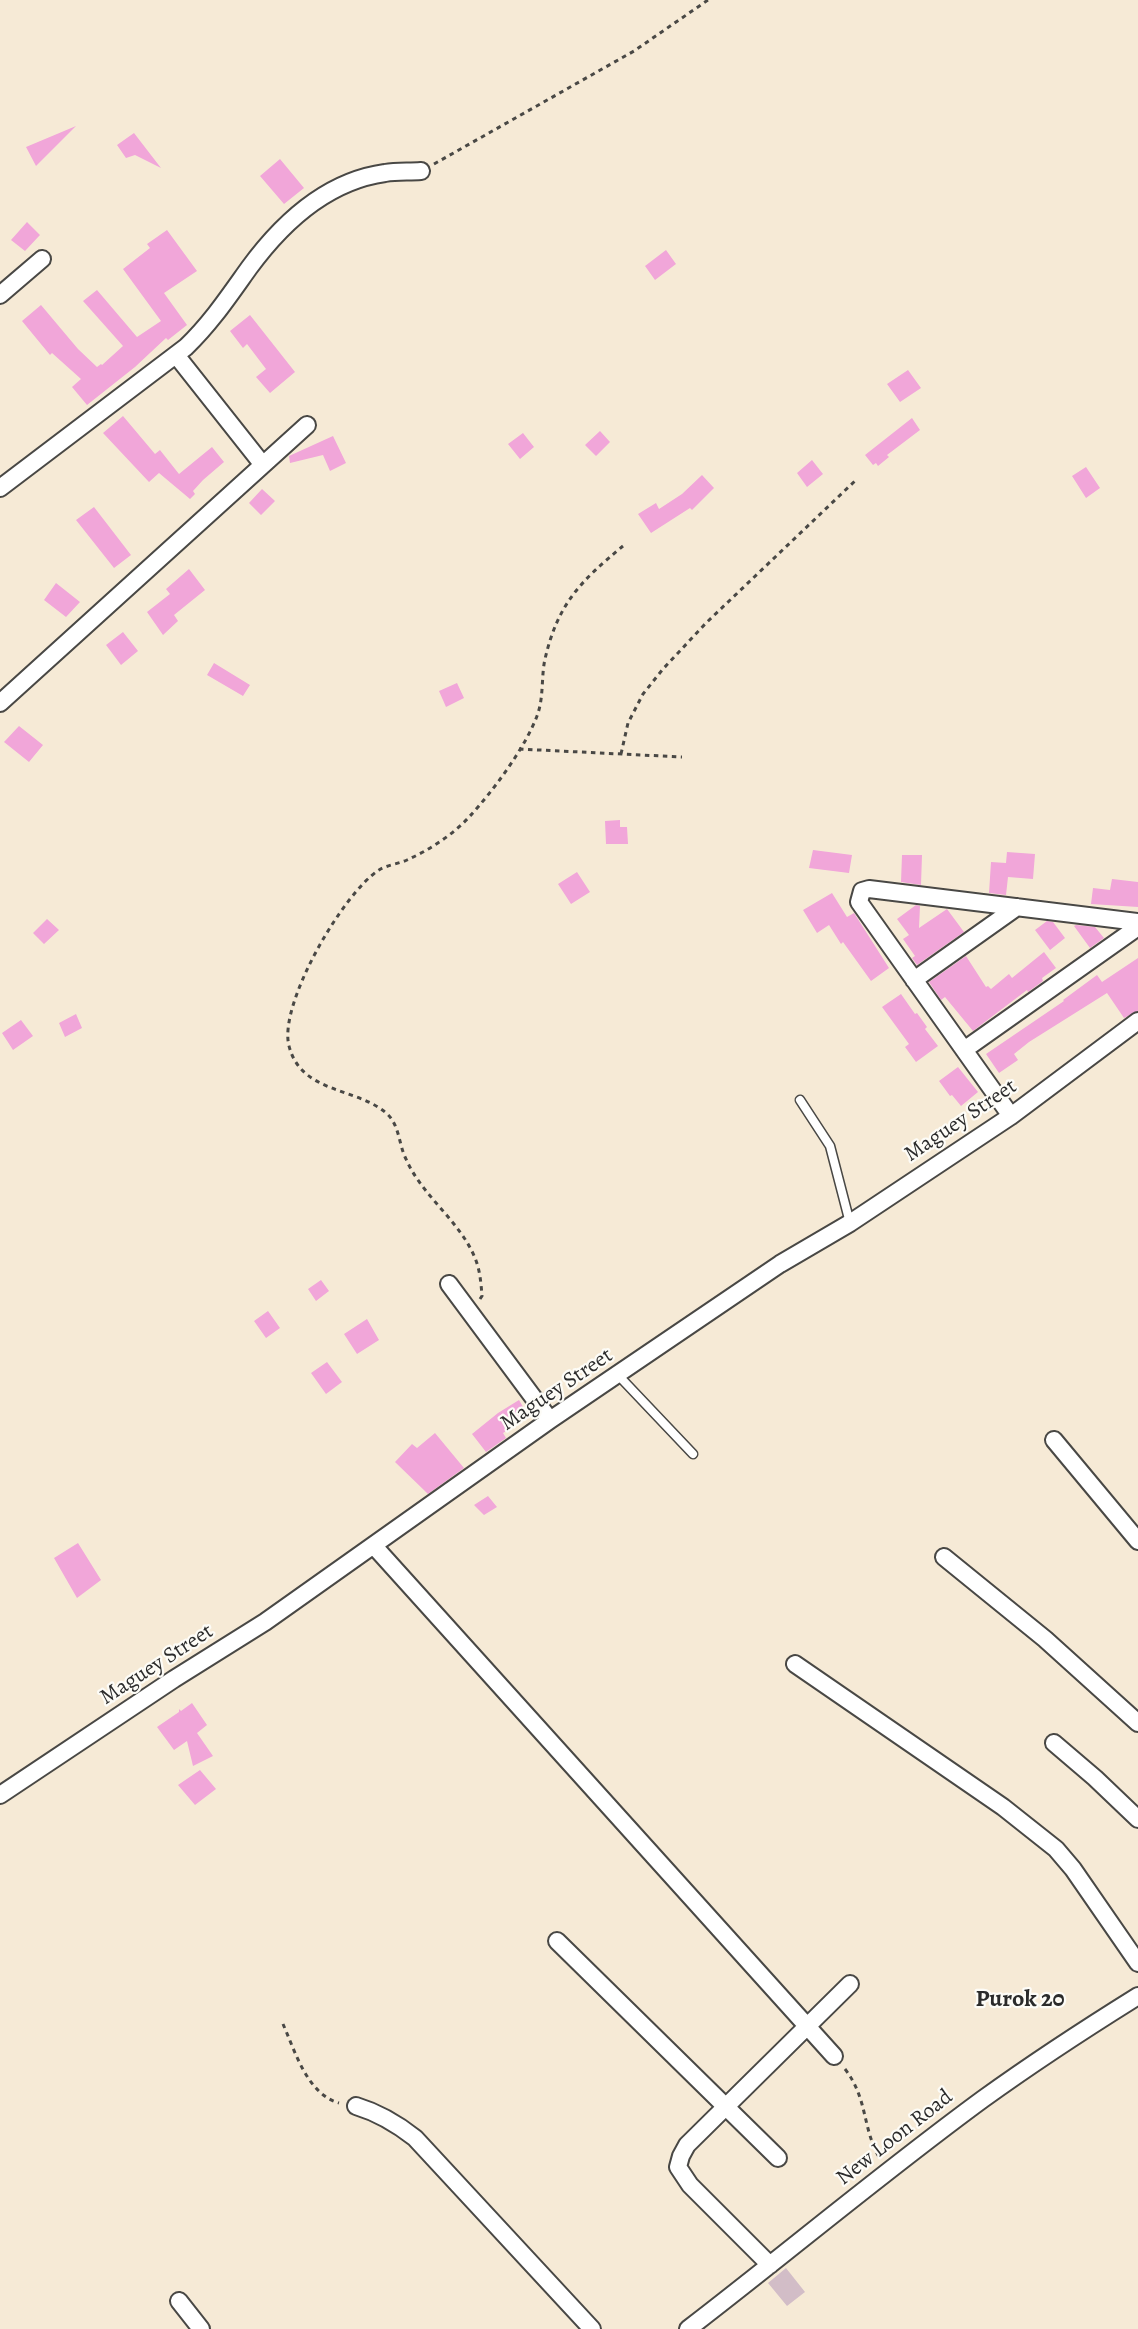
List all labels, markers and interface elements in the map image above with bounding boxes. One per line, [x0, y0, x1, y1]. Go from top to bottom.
street label: Maguey Street [900, 1074, 1022, 1168]
street label: Maguey Street [496, 1343, 618, 1437]
street label: Maguey Street [95, 1619, 219, 1711]
district label: Purok 20 [975, 1986, 1065, 2014]
street label: New Loon Road [832, 2084, 958, 2192]

